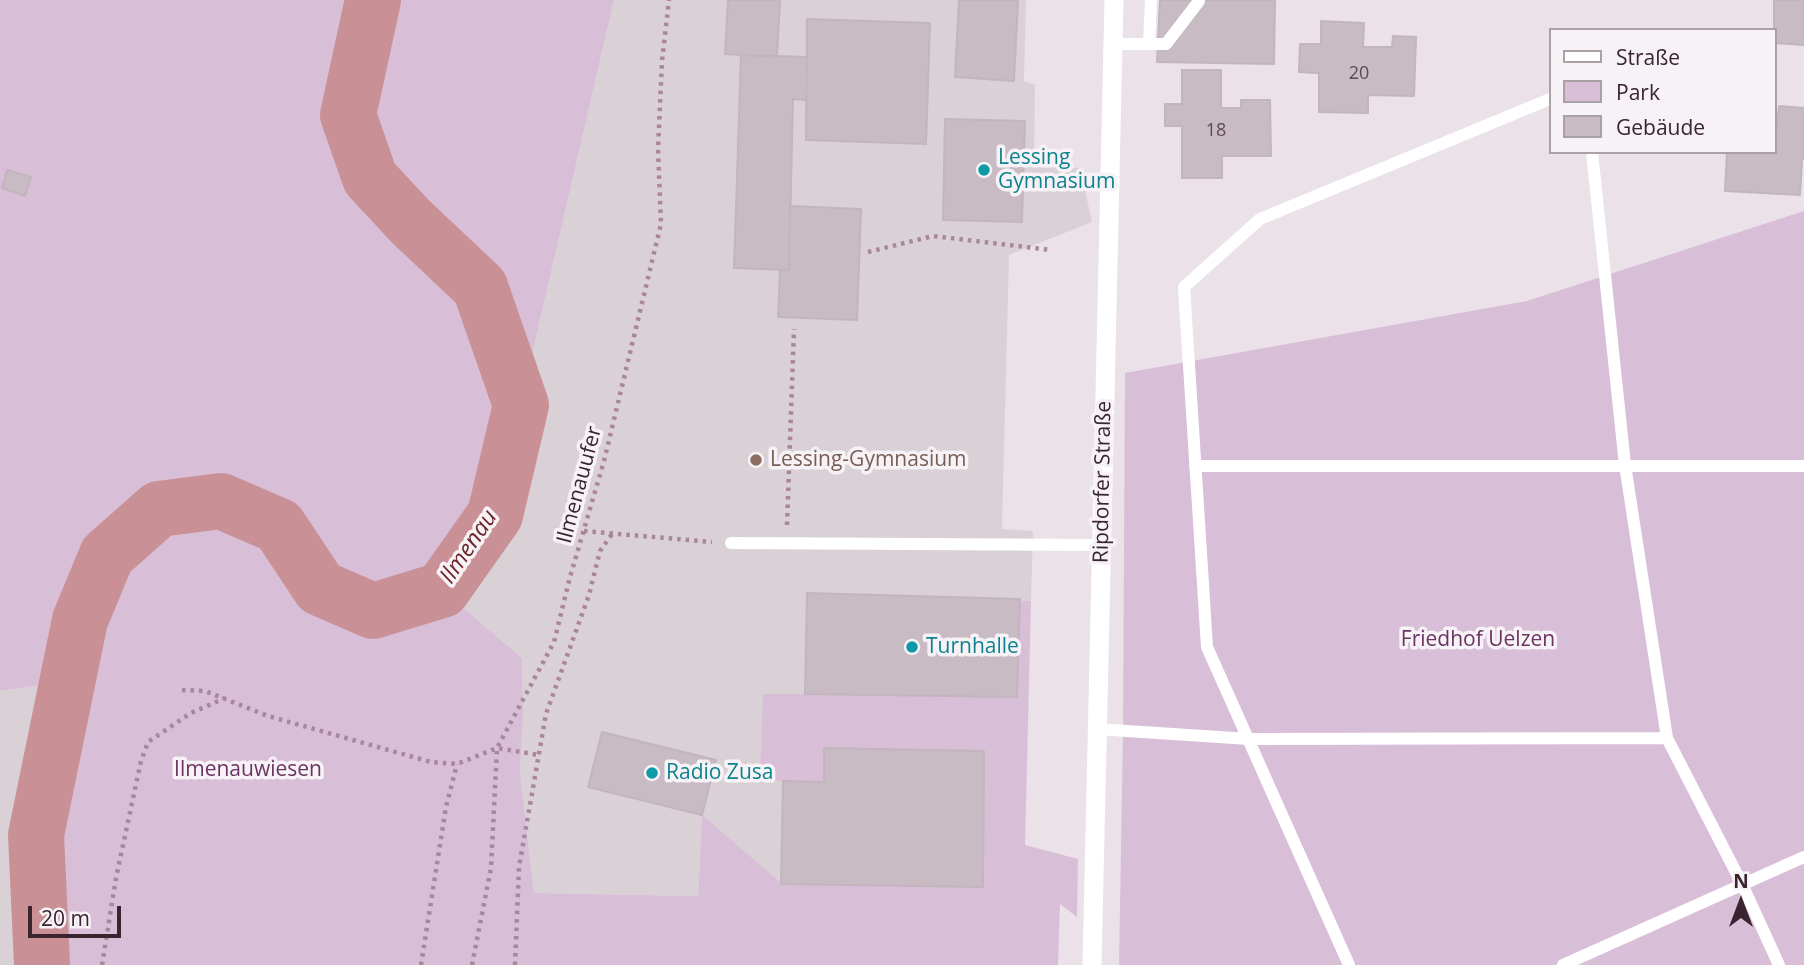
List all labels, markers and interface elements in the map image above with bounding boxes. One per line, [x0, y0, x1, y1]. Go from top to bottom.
legend [1548, 28, 1776, 154]
text: Straße [1616, 43, 1680, 71]
house number: 20 [1349, 63, 1369, 85]
text: Park [1616, 78, 1660, 106]
text: Gebäude [1616, 113, 1705, 141]
house number: 18 [1206, 120, 1226, 142]
place label: Lessing Gymnasium [998, 145, 1115, 195]
marker: Lessing Gymnasium [976, 162, 992, 178]
street label: Ripdorfer Straße [1089, 401, 1117, 563]
street label: Ilmenauufer [552, 424, 608, 546]
place label: Lessing-Gymnasium [770, 447, 967, 473]
marker: Lessing-Gymnasium [748, 452, 764, 468]
water label: Ilmenau [434, 505, 504, 589]
park label: Friedhof Uelzen [1401, 627, 1555, 653]
place label: Turnhalle [926, 634, 1019, 660]
marker: Turnhalle [904, 639, 920, 655]
park label: Ilmenauwiesen [174, 757, 322, 783]
place label: Radio Zusa [666, 760, 773, 786]
marker: Radio Zusa [644, 765, 660, 781]
north arrow [1706, 867, 1776, 937]
text: N [1733, 868, 1749, 894]
scale bar [32, 892, 124, 936]
text: 20 m [41, 904, 90, 932]

